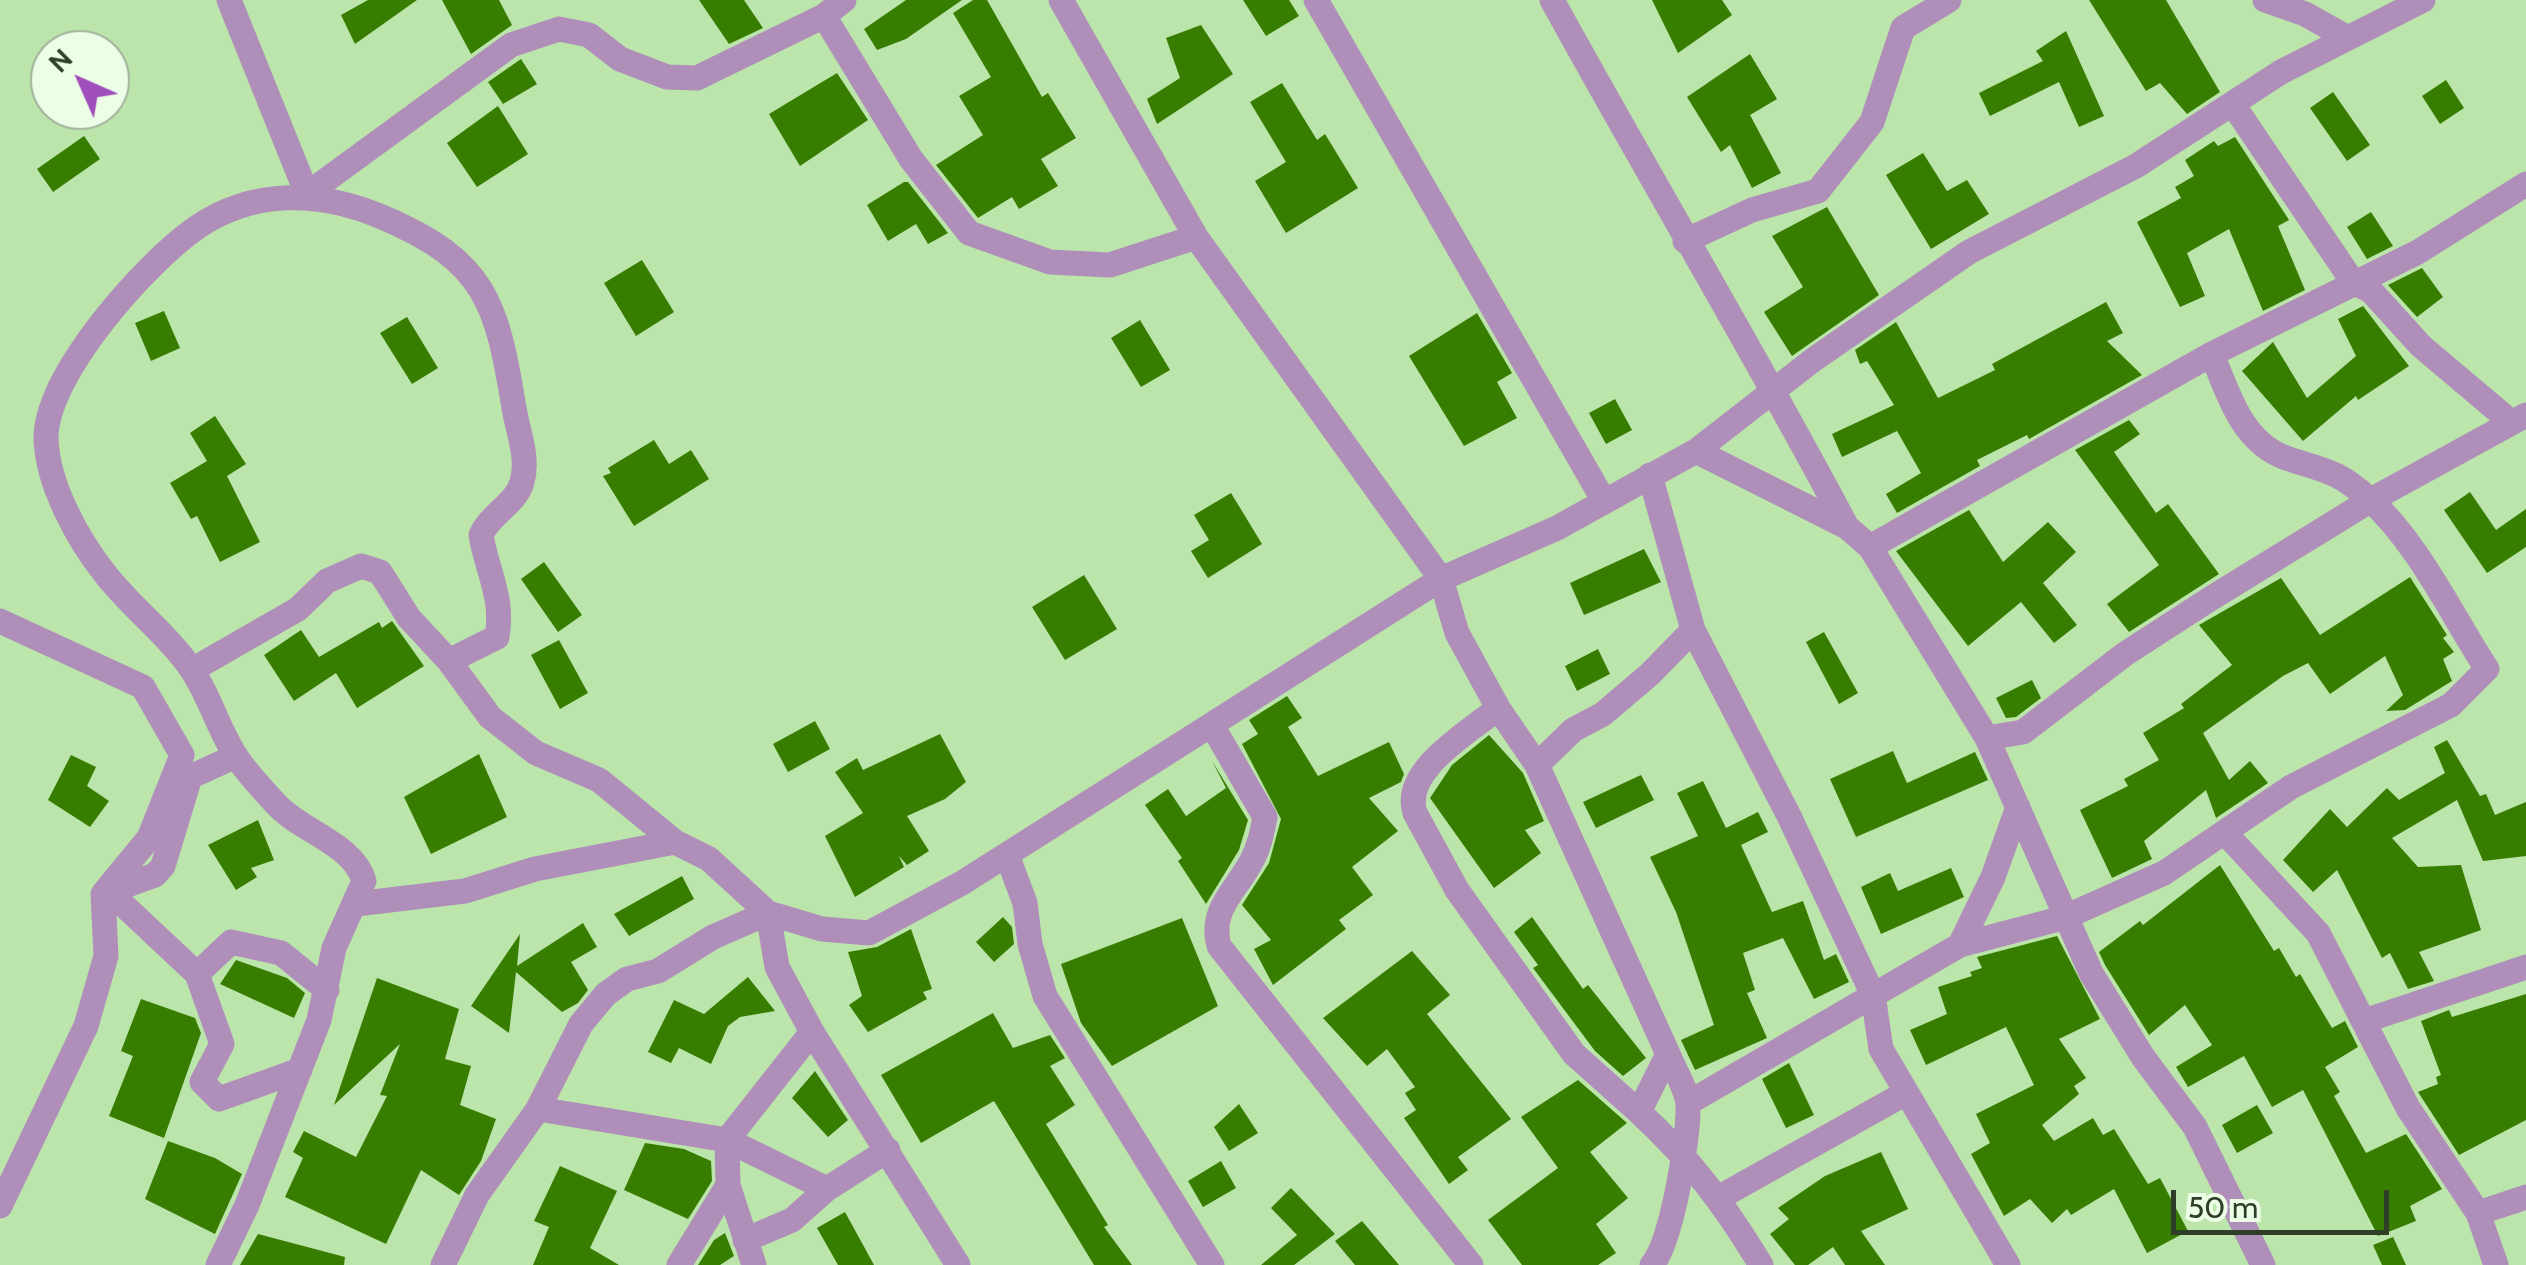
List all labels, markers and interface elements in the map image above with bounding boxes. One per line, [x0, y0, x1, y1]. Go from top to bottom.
north arrow [30, 30, 130, 130]
text: N [41, 41, 79, 79]
scale bar [2176, 1170, 2394, 1232]
text: 50 m [2188, 1189, 2258, 1226]

